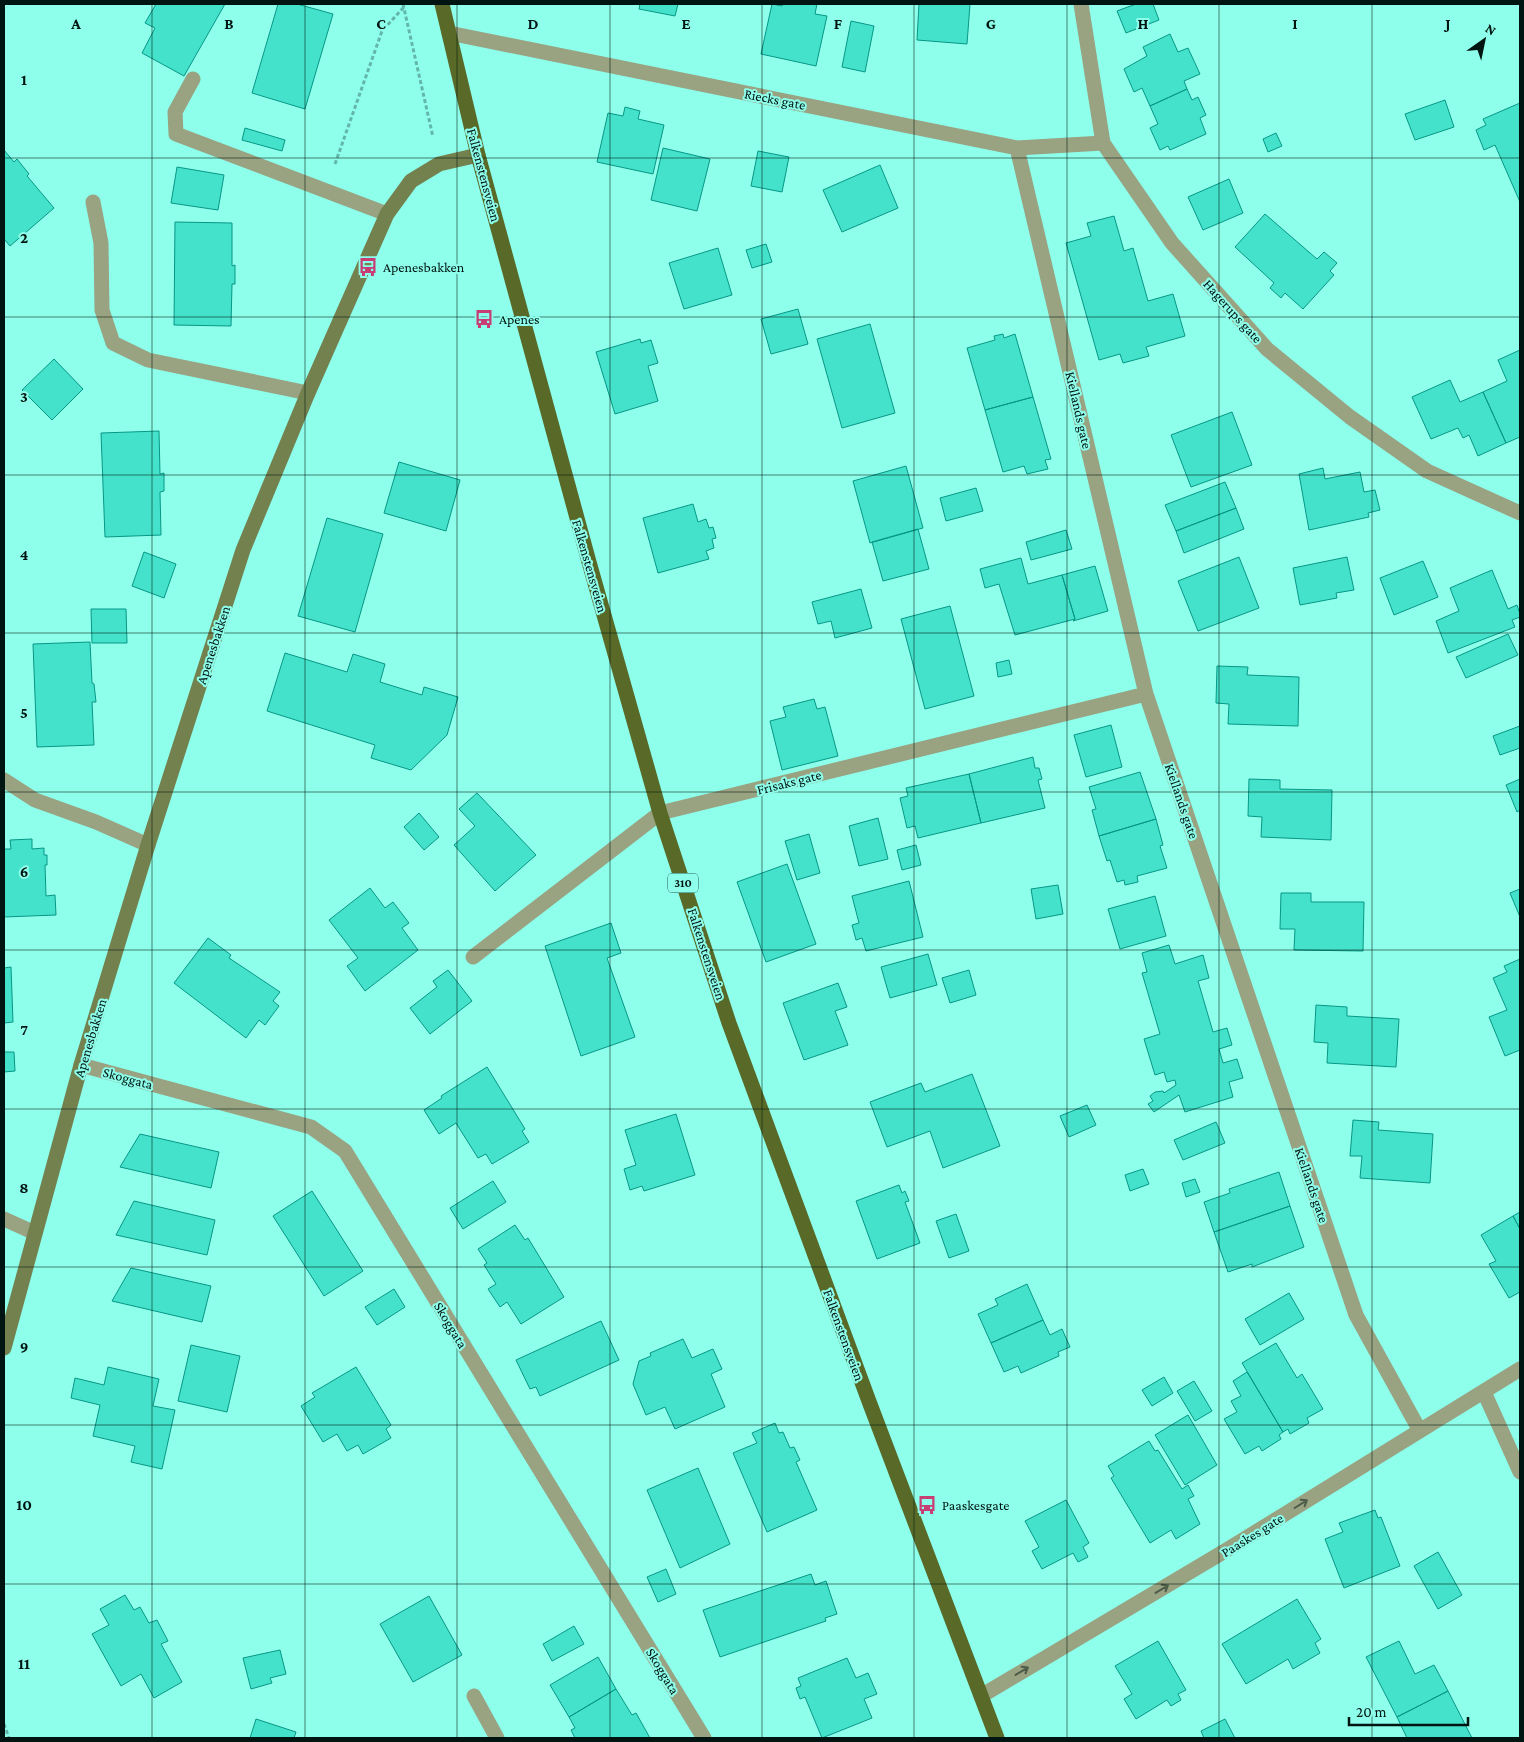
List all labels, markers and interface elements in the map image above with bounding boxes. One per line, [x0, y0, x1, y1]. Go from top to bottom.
text: A [70, 15, 81, 32]
text: B [224, 15, 234, 32]
text: C [376, 15, 386, 32]
text: D [527, 15, 539, 32]
text: E [681, 15, 691, 32]
text: F [834, 15, 843, 32]
text: G [986, 15, 996, 32]
text: H [1138, 15, 1149, 32]
text: I [1292, 15, 1298, 32]
text: J [1443, 15, 1451, 32]
north arrow [1459, 15, 1509, 65]
text: N [1483, 20, 1500, 39]
text: 1 [21, 71, 27, 88]
street label: Riecks gate [743, 85, 807, 113]
street label: Falkenstensveien [464, 127, 504, 224]
text: 2 [20, 229, 28, 246]
bus stop icon: Apenesbakken [357, 256, 379, 278]
place label: Apenesbakken [383, 259, 465, 275]
street label: Hagerups gate [1200, 276, 1266, 346]
bus stop icon: Apenes [473, 308, 495, 330]
place label: Apenes [499, 311, 540, 327]
street label: Kiellands gate [1062, 370, 1096, 450]
text: 3 [20, 388, 28, 405]
street label: Falkenstensveien [569, 518, 611, 615]
text: 4 [20, 546, 29, 563]
street label: Apenesbakken [193, 603, 233, 686]
text: 5 [20, 704, 28, 721]
street label: Kiellands gate [1162, 761, 1202, 841]
street label: Frisaks gate [755, 766, 823, 798]
text: 6 [20, 863, 28, 880]
road number: 310 [668, 874, 698, 892]
street label: Falkenstensveien [685, 906, 730, 1003]
street label: Apenesbakken [70, 996, 110, 1079]
text: 7 [20, 1021, 28, 1038]
street label: Skoggata [101, 1064, 155, 1092]
street label: Kiellands gate [1292, 1145, 1332, 1225]
text: 8 [19, 1179, 29, 1196]
street label: Falkenstensveien [820, 1287, 868, 1383]
street label: Skoggata [431, 1299, 471, 1351]
text: 9 [20, 1338, 28, 1355]
bus stop icon: Paaskesgate [916, 1494, 938, 1516]
text: 10 [16, 1496, 32, 1513]
place label: Paaskesgate [942, 1497, 1009, 1513]
one-way arrow [1294, 1499, 1308, 1509]
street label: Paaskes gate [1218, 1510, 1286, 1560]
one-way arrow [1155, 1583, 1169, 1593]
street label: Skoggata [643, 1645, 683, 1697]
text: 11 [18, 1655, 30, 1672]
one-way arrow [1015, 1666, 1029, 1676]
scale bar [1349, 1694, 1468, 1726]
text: 20 m [1356, 1704, 1387, 1720]

